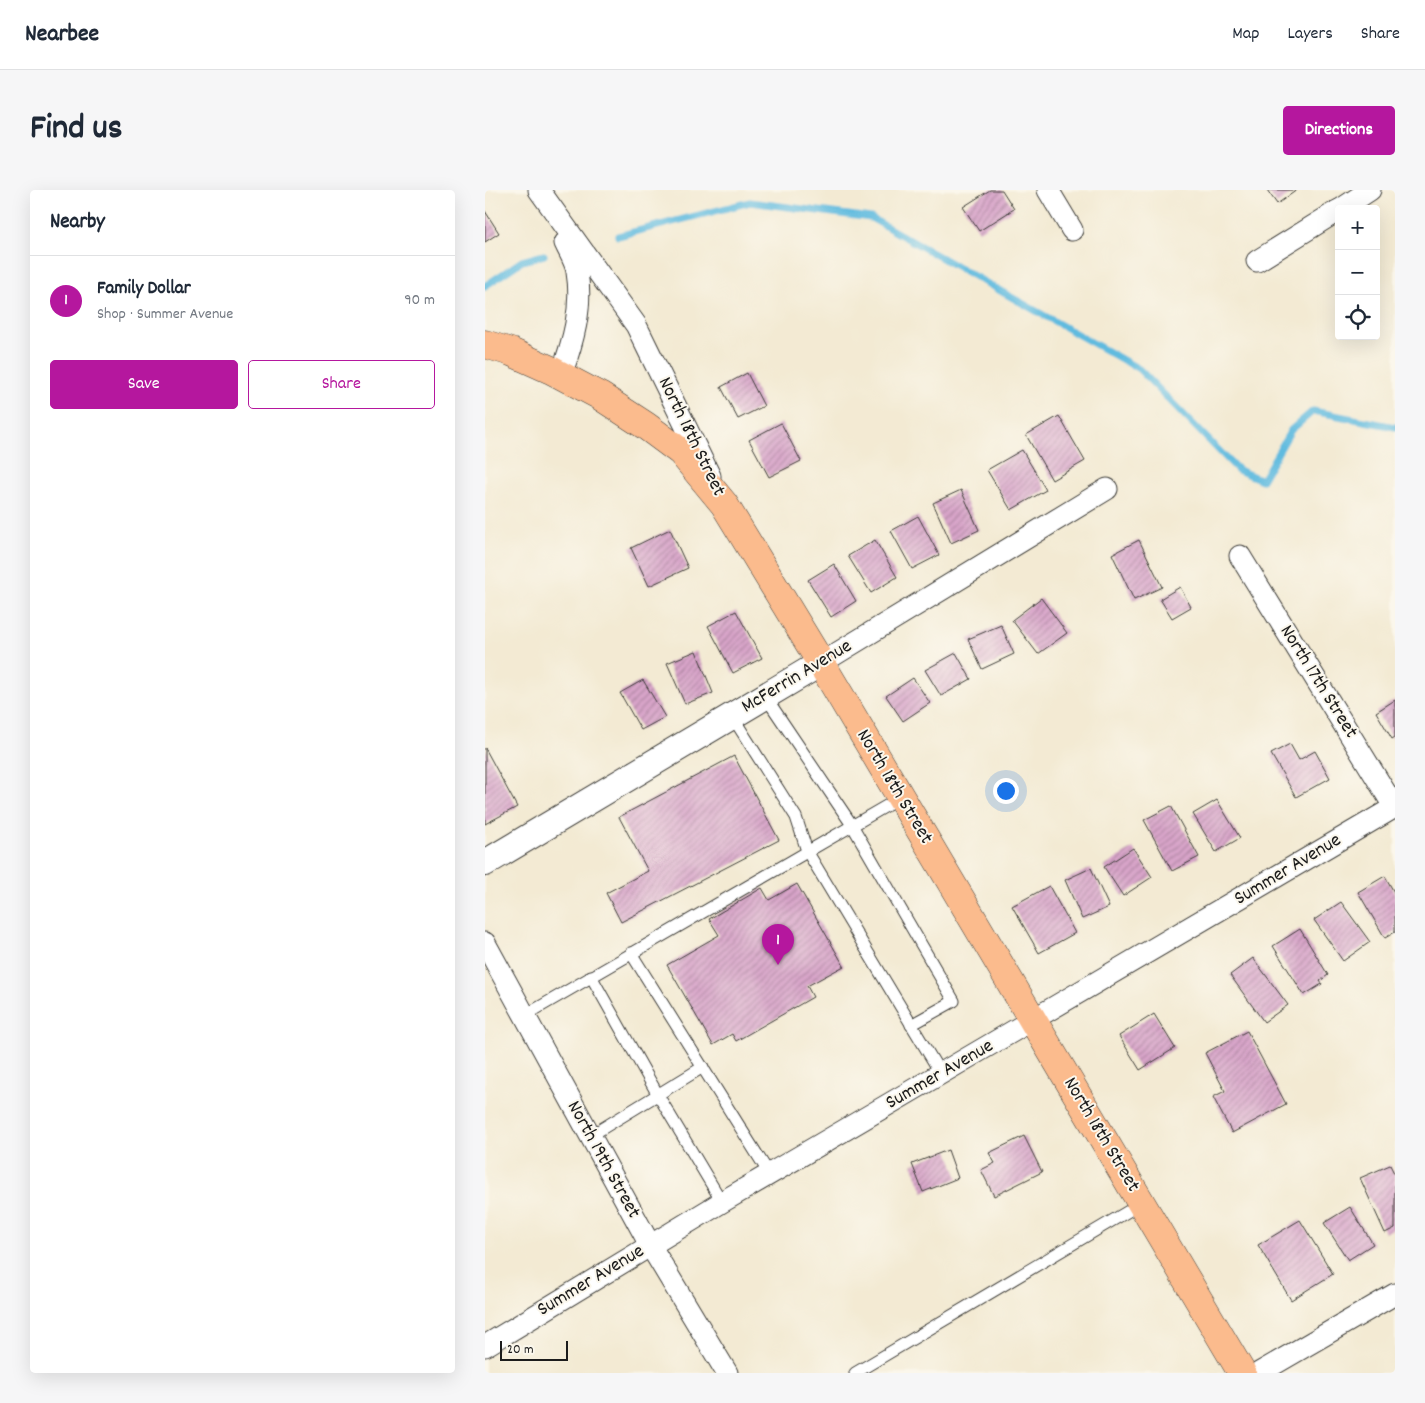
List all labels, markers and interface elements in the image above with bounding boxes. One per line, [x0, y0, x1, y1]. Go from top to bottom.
text: Nearbee [25, 18, 99, 52]
text: Map [1232, 22, 1259, 47]
text: Layers [1287, 22, 1333, 47]
text: Share [1361, 22, 1400, 47]
text: Find us [30, 105, 122, 155]
button: Directions [1283, 106, 1395, 155]
map controls [1335, 205, 1380, 340]
button: + [1335, 205, 1380, 250]
text: Nearby [50, 208, 105, 238]
button: − [1335, 250, 1380, 295]
text: Family Dollar [97, 276, 191, 303]
text: 1 [64, 289, 68, 312]
text: 90 m [404, 289, 435, 312]
button: locate [1335, 295, 1380, 340]
text: Shop · Summer Avenue [97, 303, 233, 326]
button: Save [50, 360, 238, 409]
button: Share [248, 360, 435, 409]
street label: North 18th Street [650, 373, 732, 501]
street label: North 17th Street [1272, 620, 1364, 744]
street label: McFerrin Avenue [736, 633, 858, 721]
street label: North 18th Street [849, 724, 939, 850]
your location [993, 778, 1019, 804]
street label: Summer Avenue [1229, 827, 1347, 913]
pin: 1 [762, 924, 794, 965]
street label: Summer Avenue [881, 1033, 999, 1117]
street label: North 18th Street [1056, 1072, 1146, 1198]
street label: North 19th Street [559, 1096, 647, 1224]
street label: Summer Avenue [532, 1238, 650, 1324]
scale bar [500, 1338, 567, 1361]
text: 20 m [507, 1340, 534, 1360]

